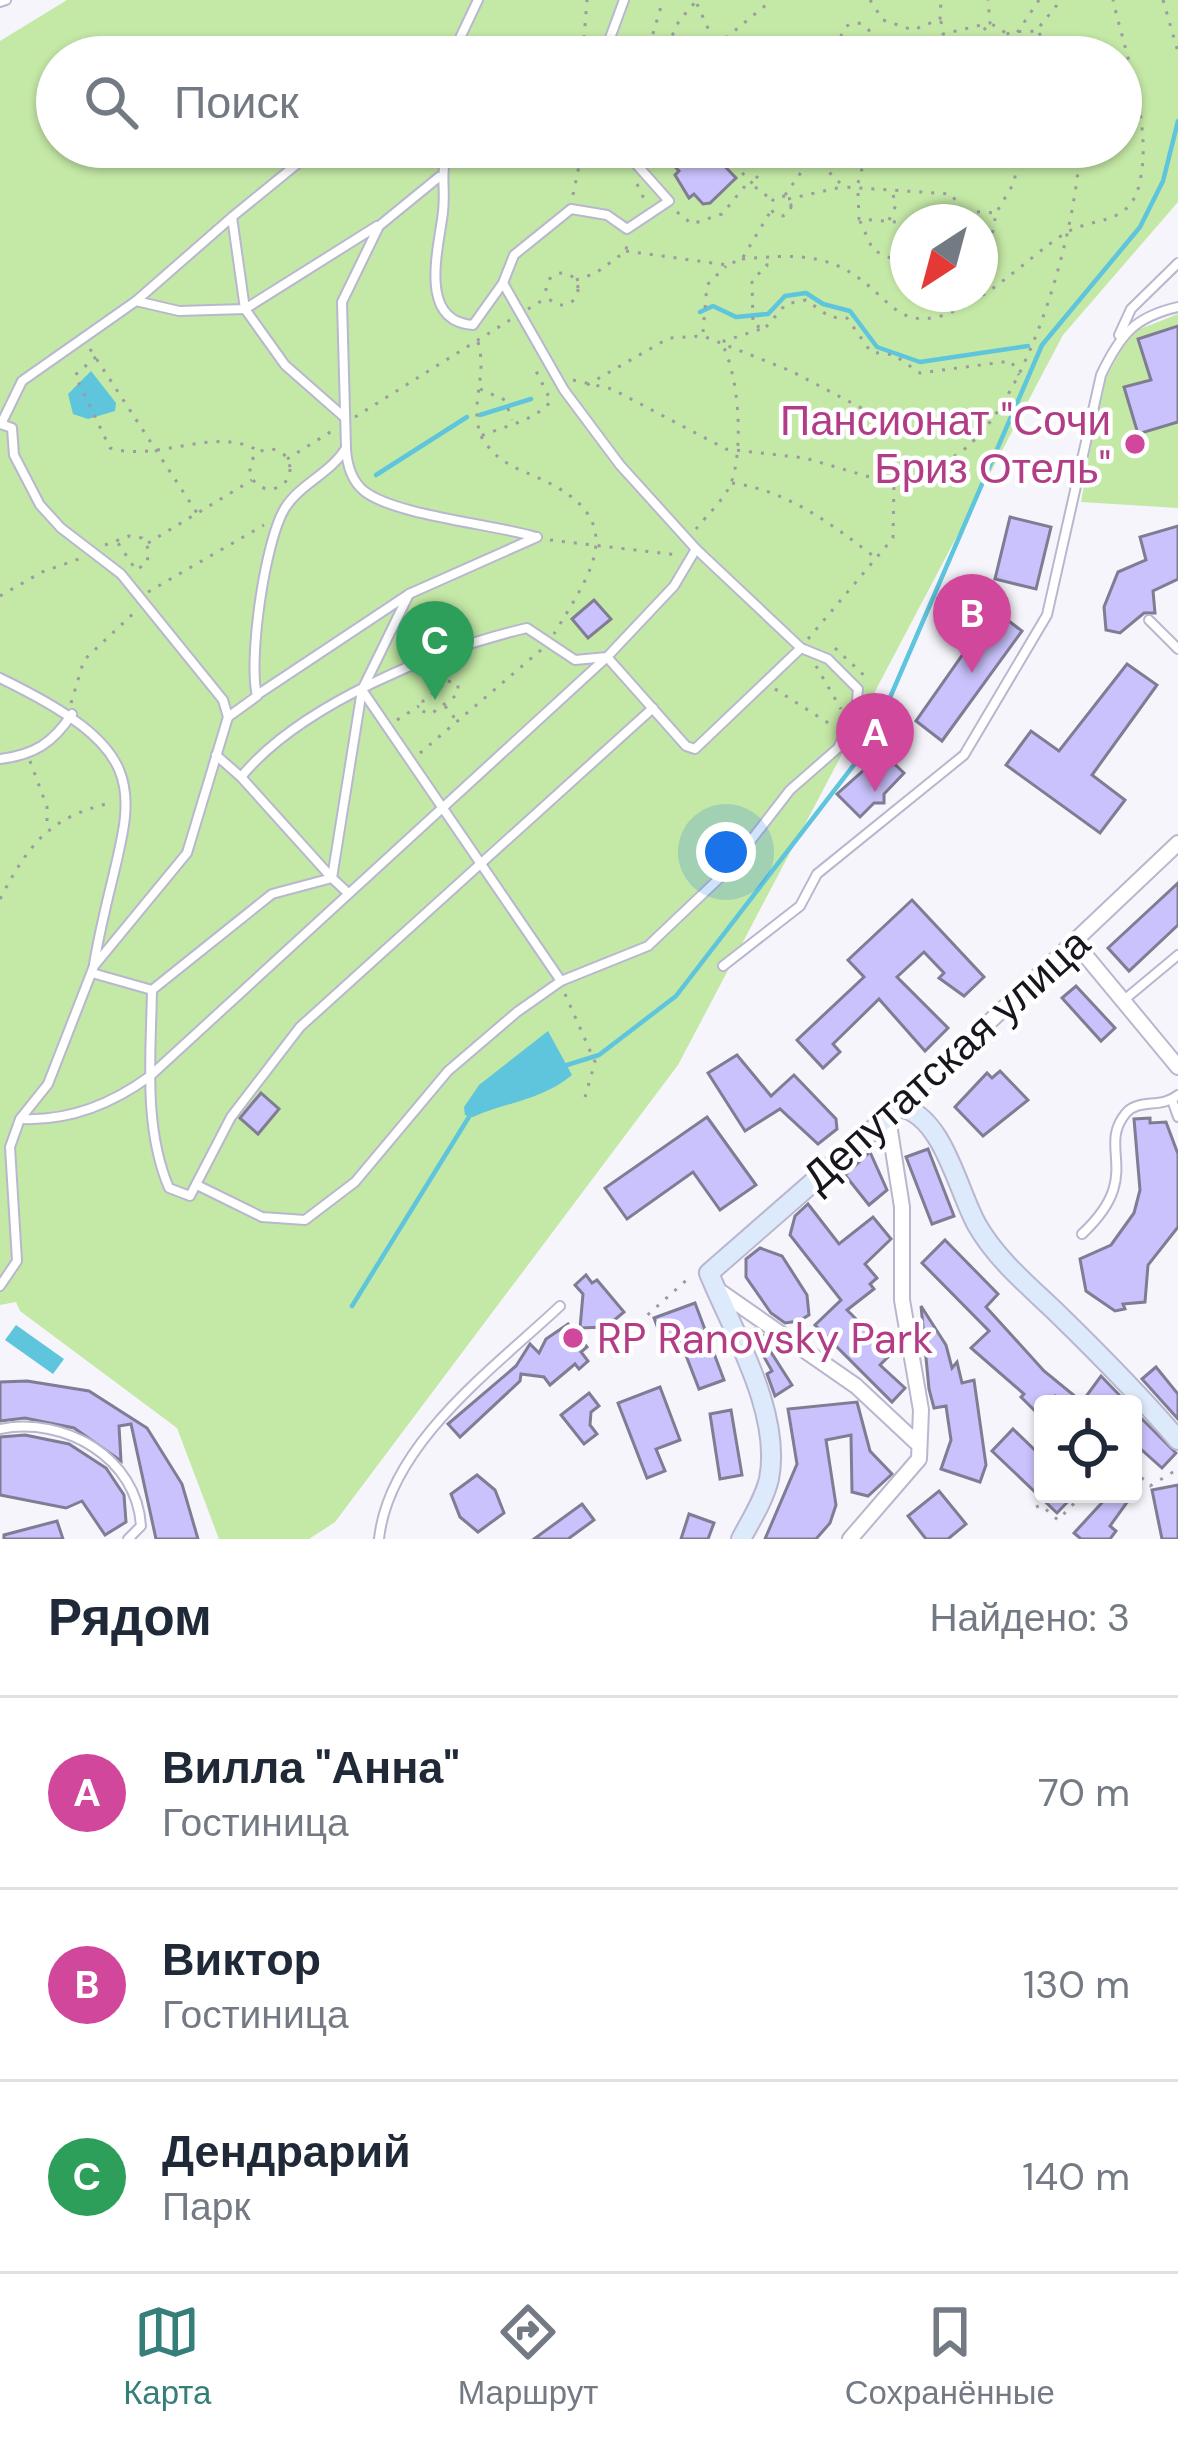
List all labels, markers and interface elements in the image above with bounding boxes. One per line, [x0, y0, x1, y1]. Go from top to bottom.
search box [36, 36, 1142, 168]
icon: search [78, 69, 144, 135]
text: Поиск [174, 73, 299, 132]
north arrow [890, 204, 998, 312]
place label: Пансионат "Сочи Бриз Отель" [780, 393, 1111, 496]
marker: Пансионат "Сочи Бриз Отель" [1122, 431, 1148, 457]
pin: B [933, 574, 1011, 673]
pin: C [396, 601, 474, 700]
pin: A [836, 693, 914, 792]
your location [696, 822, 756, 882]
street label: Депутатская улица [791, 916, 1102, 1204]
place label: RP Ranovsky Park [597, 1311, 933, 1366]
marker: RP Ranovsky Park [560, 1325, 586, 1351]
map controls [1034, 1395, 1142, 1503]
button: locate [1034, 1395, 1142, 1503]
text: Рядом [48, 1584, 212, 1651]
text: Найдено: 3 [929, 1592, 1130, 1643]
text: Вилла "Анна" [162, 1738, 460, 1797]
text: A [73, 1767, 101, 1818]
text: 70 m [1038, 1767, 1130, 1818]
text: Гостиница [162, 1797, 349, 1848]
text: Виктор [162, 1930, 321, 1989]
text: B [75, 1959, 99, 2010]
text: 130 m [1023, 1959, 1130, 2010]
text: Гостиница [162, 1989, 349, 2040]
text: Дендрарий [162, 2122, 411, 2181]
text: C [73, 2151, 101, 2202]
text: 140 m [1022, 2151, 1130, 2202]
text: Парк [162, 2181, 250, 2232]
tab: Карта [123, 2299, 211, 2414]
tab: Маршрут [458, 2299, 598, 2414]
tab: Сохранённые [845, 2299, 1055, 2414]

